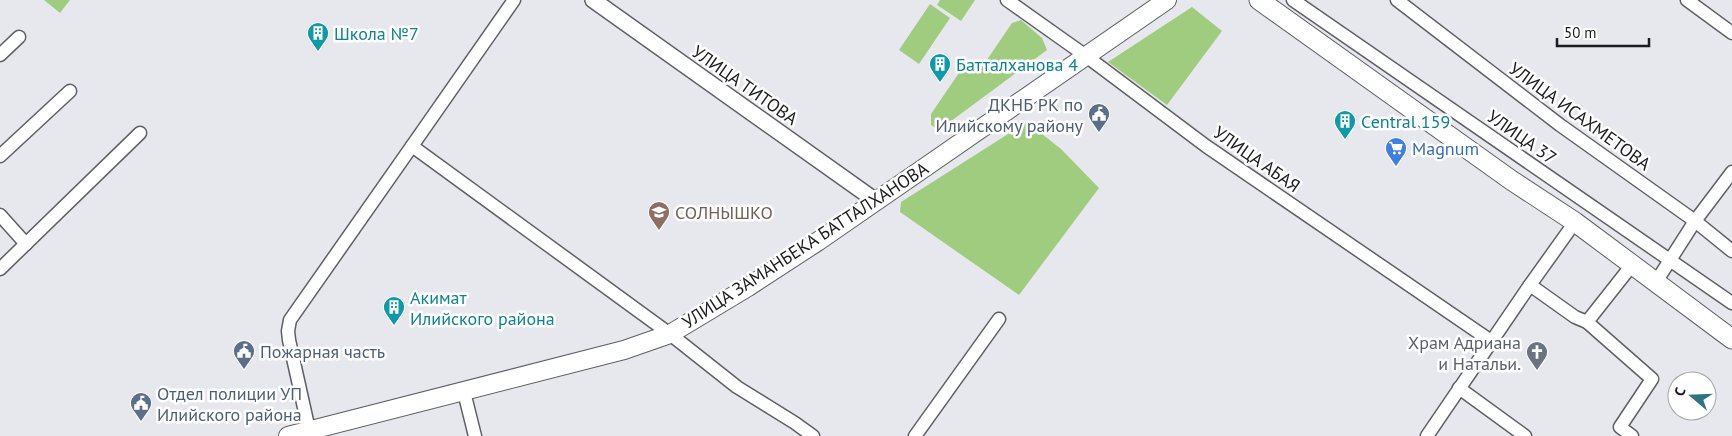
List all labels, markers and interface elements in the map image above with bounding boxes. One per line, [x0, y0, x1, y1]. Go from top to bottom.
scale bar [1557, 15, 1650, 47]
building icon: Школа №7 [306, 21, 330, 52]
place label: Школа №7 [334, 22, 419, 45]
text: 50 m [1564, 23, 1597, 42]
street label: УЛИЦА ТИТОВА [688, 40, 803, 130]
building icon: Батталханова 4 [928, 52, 952, 83]
place label: Батталханова 4 [956, 53, 1078, 76]
street label: УЛИЦА ИСАХМЕТОВА [1505, 57, 1656, 175]
place label: ДКНБ РК по Илийскому району [935, 93, 1084, 137]
public building icon: ДКНБ РК по Илийскому району [1087, 102, 1111, 133]
street label: УЛИЦА 37 [1483, 105, 1561, 169]
building icon: Central 159 [1333, 109, 1357, 140]
place label: Central 159 [1361, 110, 1450, 133]
street label: УЛИЦА АБАЯ [1209, 121, 1305, 197]
supermarket icon: Magnum [1384, 136, 1408, 167]
place label: Magnum [1412, 137, 1479, 160]
street label: УЛИЦА ЗАМАНБЕКА БАТТАЛХАНОВА [678, 156, 933, 333]
school or university icon: СОЛНЫШКО [647, 200, 671, 231]
place label: СОЛНЫШКО [675, 201, 773, 224]
place label: Акимат Илийского района [410, 286, 555, 330]
building icon: Акимат Илийского района [382, 295, 406, 326]
place label: Храм Адриана и Натальи. [1408, 331, 1521, 375]
public building icon: Пожарная часть [232, 339, 256, 370]
place label: Пожарная часть [260, 340, 385, 363]
church icon: Храм Адриана и Натальи. [1525, 340, 1549, 371]
north arrow [1667, 371, 1717, 421]
place label: Отдел полиции УП Илийского района [157, 382, 302, 426]
text: С [1670, 385, 1690, 398]
public building icon: Отдел полиции УП Илийского района [129, 391, 153, 422]

